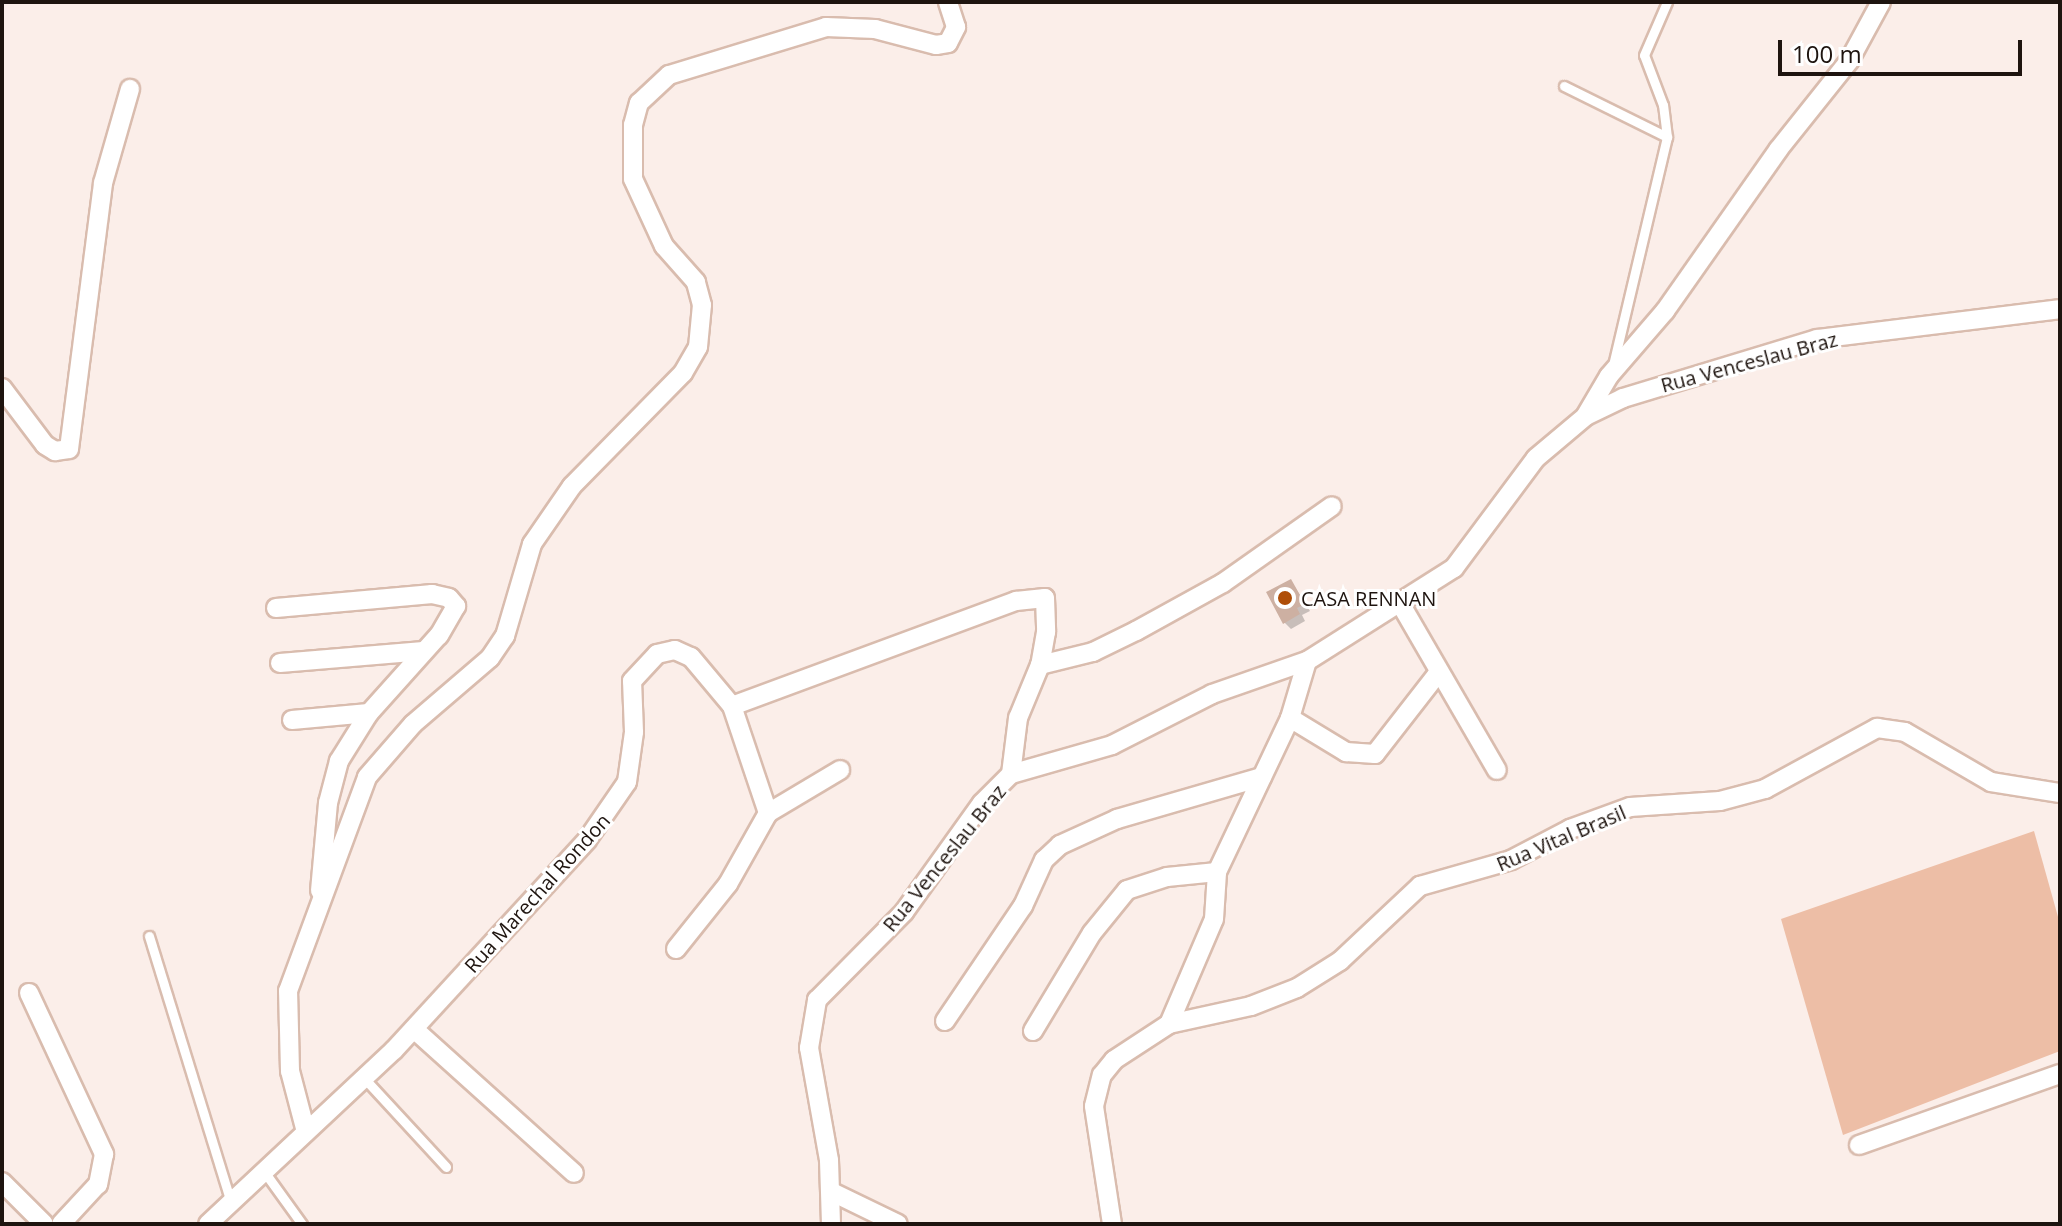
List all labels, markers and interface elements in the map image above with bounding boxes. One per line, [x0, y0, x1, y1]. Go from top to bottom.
scale bar [1782, 24, 2026, 74]
text: 100 m [1792, 37, 1862, 70]
street label: Rua Venceslau Braz [1658, 327, 1840, 397]
place label: CASA RENNAN [1301, 586, 1436, 610]
marker: CASA RENNAN [1276, 589, 1294, 607]
street label: Rua Venceslau Braz [877, 780, 1011, 936]
street label: Rua Vital Brasil [1493, 800, 1629, 876]
street label: Rua Marechal Rondon [459, 809, 615, 977]

